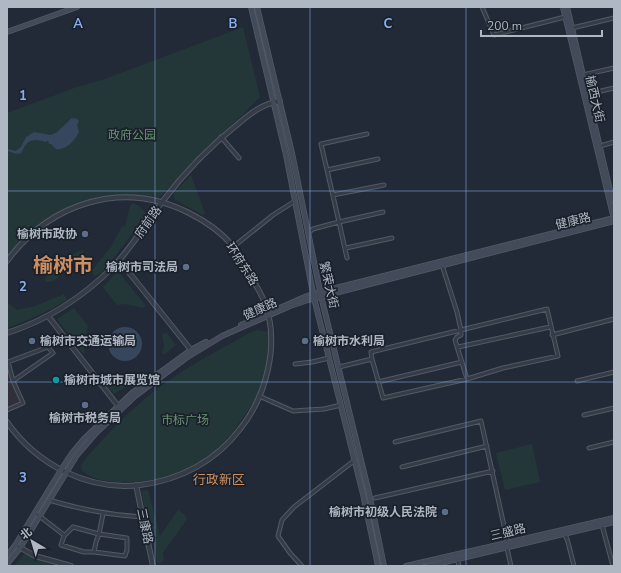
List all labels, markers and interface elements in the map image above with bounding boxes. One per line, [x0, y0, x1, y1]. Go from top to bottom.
scale bar [481, 12, 602, 38]
text: A [73, 15, 83, 33]
text: B [229, 15, 238, 33]
text: C [384, 15, 393, 33]
text: 200 m [487, 18, 522, 34]
street label: 榆西大街 [582, 74, 608, 124]
text: 1 [19, 87, 27, 105]
park label: 政府公园 [108, 127, 156, 143]
street label: 府前路 [131, 203, 165, 241]
street label: 健康路 [554, 209, 592, 233]
place label: 榆树市政协 [17, 226, 78, 242]
marker: 榆树市政协 [80, 229, 90, 239]
street label: 环府东路 [222, 240, 262, 288]
district label: 榆树市 [33, 252, 93, 279]
place label: 榆树市司法局 [106, 259, 178, 275]
street label: 繁荣大街 [316, 260, 342, 310]
marker: 榆树市司法局 [181, 262, 191, 272]
text: 2 [19, 278, 27, 296]
street label: 健康路 [240, 294, 280, 324]
place label: 榆树市交通运输局 [40, 333, 136, 349]
place label: 榆树市水利局 [313, 333, 385, 349]
marker: 榆树市交通运输局 [27, 336, 37, 346]
marker: 榆树市水利局 [300, 336, 310, 346]
place label: 榆树市城市展览馆 [64, 372, 160, 388]
marker: 榆树市城市展览馆 [51, 375, 61, 385]
marker: 榆树市税务局 [80, 400, 90, 410]
place label: 榆树市税务局 [49, 410, 121, 426]
park label: 市标广场 [161, 412, 209, 428]
text: 3 [19, 469, 27, 487]
district label: 行政新区 [193, 471, 245, 489]
place label: 榆树市初级人民法院 [329, 504, 437, 520]
street label: 三康路 [133, 507, 157, 545]
marker: 榆树市初级人民法院 [440, 507, 450, 517]
street label: 三盛路 [489, 520, 527, 544]
north arrow [12, 521, 52, 561]
text: 北 [17, 524, 35, 543]

